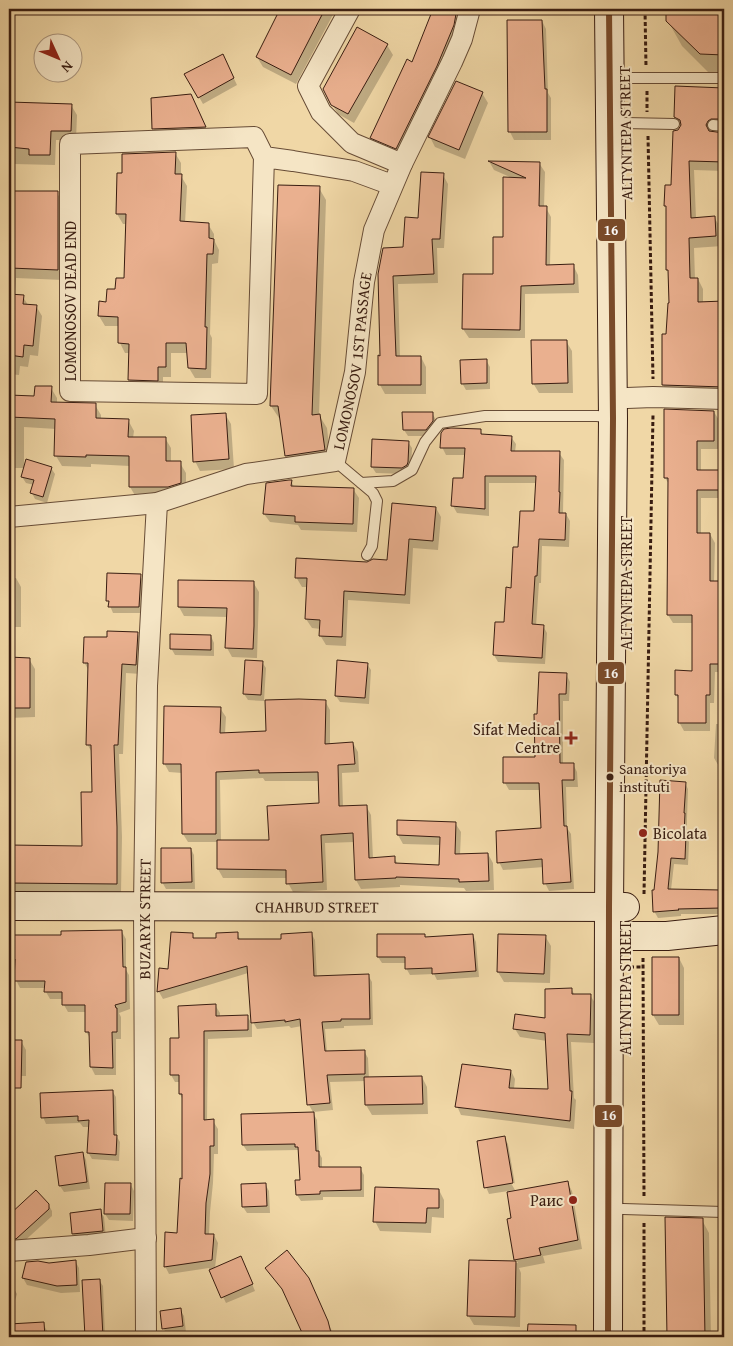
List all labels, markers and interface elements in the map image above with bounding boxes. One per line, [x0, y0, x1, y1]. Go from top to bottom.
north arrow [32, 32, 82, 82]
text: N [56, 57, 78, 78]
street label: ALTYNTEPA STREET [612, 65, 638, 201]
line badge: 16 [597, 218, 626, 242]
street label: LOMONOSOV DEAD END [58, 220, 82, 381]
text: 16 [604, 220, 618, 240]
street label: LOMONOSOV 1ST PASSAGE [326, 270, 378, 452]
street label: ALTYNTEPA STREET [614, 516, 638, 650]
line badge: 16 [597, 661, 625, 685]
text: 16 [604, 663, 618, 683]
place label: Sifat Medical Centre [473, 717, 561, 759]
marker: Sifat Medical Centre [564, 731, 578, 745]
place label: Sanatoriya instituti [619, 758, 687, 797]
marker: Sanatoriya instituti [605, 772, 615, 782]
place label: Bicolata [653, 821, 708, 845]
marker: Bicolata [637, 827, 649, 839]
street label: BUZARYK STREET [132, 858, 157, 979]
street label: CHAHBUD STREET [255, 894, 379, 919]
street label: ALTYNTEPA STREET [613, 921, 637, 1055]
line badge: 16 [594, 1104, 623, 1128]
text: 16 [602, 1105, 616, 1125]
place label: Раис [530, 1188, 563, 1212]
marker: Раис [567, 1194, 579, 1206]

